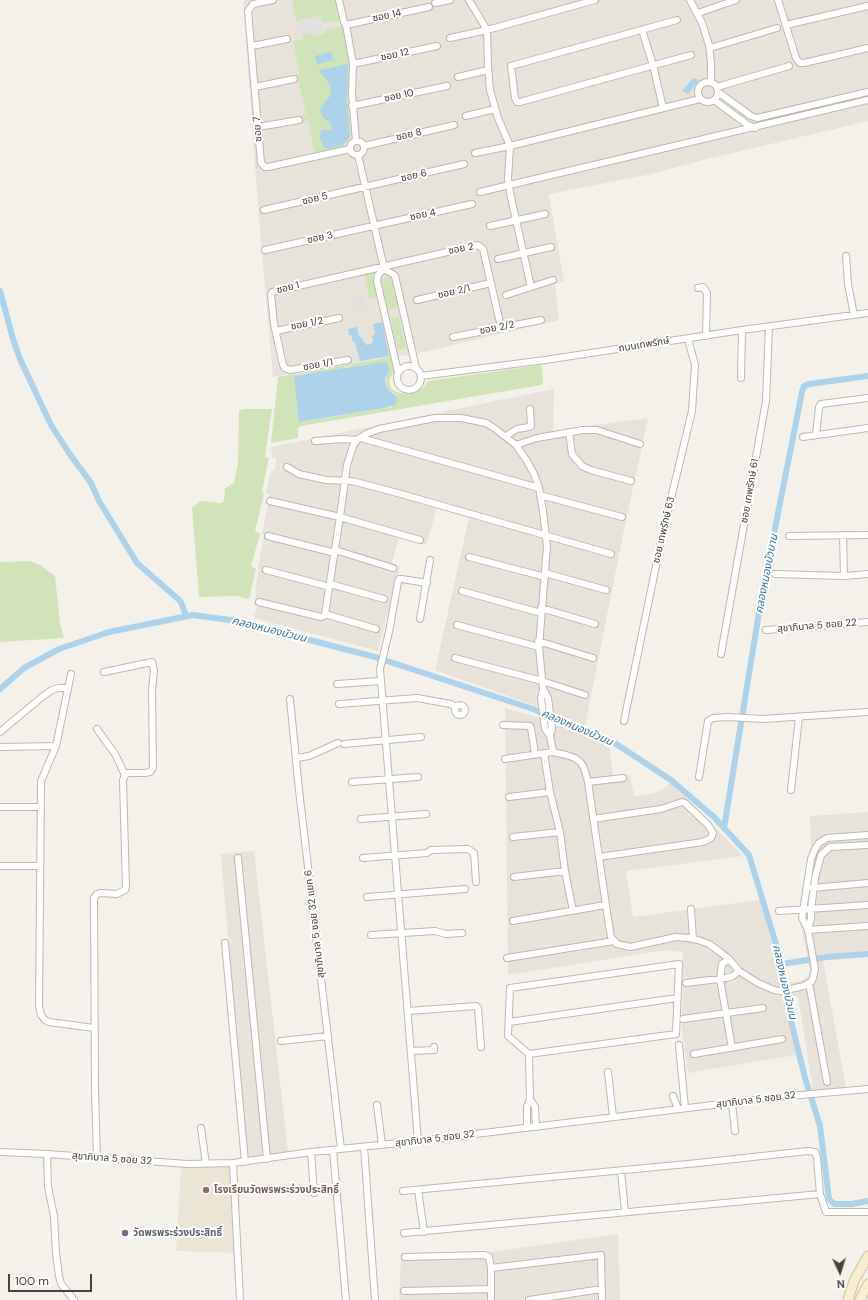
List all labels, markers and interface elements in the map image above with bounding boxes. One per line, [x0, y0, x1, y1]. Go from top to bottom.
street label: ซอย 14 [372, 7, 402, 25]
street label: ซอย 12 [380, 46, 410, 64]
street label: ซอย 10 [383, 87, 415, 105]
street label: ซอย 7 [251, 116, 265, 142]
street label: ซอย 8 [395, 126, 423, 144]
street label: ซอย 6 [400, 167, 428, 185]
street label: ซอย 5 [301, 190, 329, 208]
street label: ซอย 4 [409, 206, 437, 224]
street label: ซอย 3 [306, 229, 334, 247]
street label: ซอย 2 [447, 241, 475, 257]
street label: ซอย 1 [275, 279, 301, 297]
street label: ซอย 2/1 [437, 282, 471, 302]
street label: ซอย 1/2 [290, 315, 324, 333]
street label: ซอย 2/2 [479, 319, 515, 337]
street label: ถนนเทพรักษ์ [618, 335, 670, 355]
street label: ซอย 1/1 [302, 356, 334, 374]
street label: ซอย เทพรักษ์ 61 [738, 458, 762, 524]
street label: ซอย เทพรักษ์ 63 [651, 496, 677, 564]
water label: คลองหนองบัวบาน [753, 533, 781, 615]
water label: คลองหนองบัวมน [230, 614, 308, 646]
street label: สุขาภิบาล 5 ซอย 22 [777, 617, 857, 635]
water label: คลองหนองบัวมน [539, 707, 615, 749]
street label: สุขาภิบาล 5 ซอย 32 แยก 6 [302, 869, 328, 979]
water label: คลองหนองบัวมน [769, 943, 799, 1021]
street label: สุขาภิบาล 5 ซอย 32 [716, 1089, 796, 1111]
street label: สุขาภิบาล 5 ซอย 32 [395, 1128, 475, 1150]
street label: สุขาภิบาล 5 ซอย 32 [72, 1150, 152, 1168]
place label: โรงเรียนวัดพรพระร่วงประสิทธิ์ [214, 1184, 339, 1196]
marker: โรงเรียนวัดพรพระร่วงประสิทธิ์ [201, 1185, 211, 1195]
place label: วัดพรพระร่วงประสิทธิ์ [133, 1227, 222, 1239]
marker: วัดพรพระร่วงประสิทธิ์ [120, 1228, 130, 1238]
north arrow [820, 1252, 860, 1292]
scale bar [10, 1266, 94, 1292]
text: 100 m [15, 1273, 49, 1289]
text: N [836, 1277, 845, 1291]

